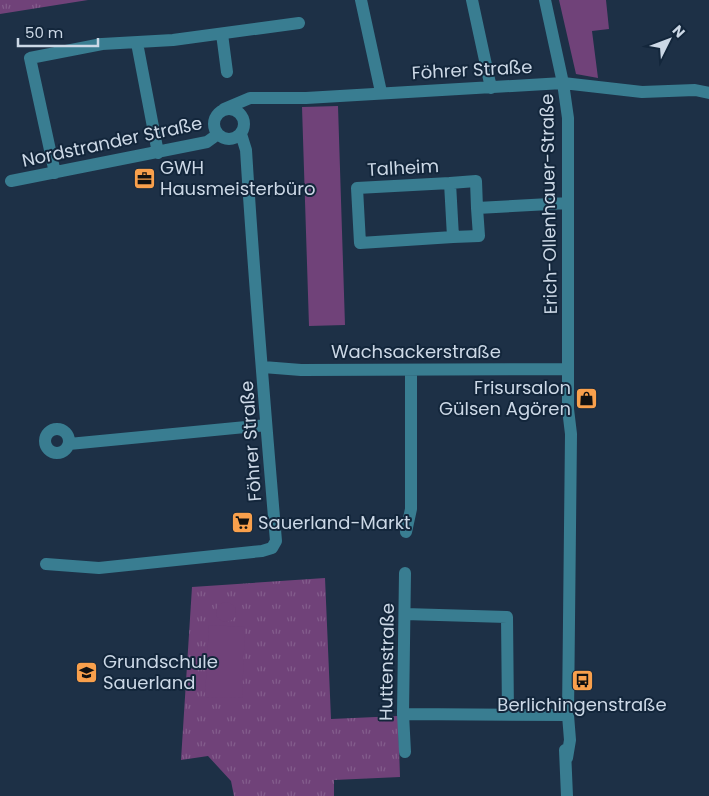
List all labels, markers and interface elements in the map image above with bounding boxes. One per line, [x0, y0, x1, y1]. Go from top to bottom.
scale bar [18, 15, 98, 47]
north arrow [644, 15, 694, 65]
text: N [668, 21, 690, 42]
text: 50 m [25, 22, 63, 43]
street label: Föhrer Straße [411, 54, 533, 85]
street label: Erich-Ollenhauer-Straße [534, 93, 563, 315]
street label: Nordstrander Straße [19, 110, 204, 173]
street label: Talheim [366, 153, 440, 182]
place label: GWH Hausmeisterbüro [160, 155, 315, 201]
office icon: GWH Hausmeisterbüro [132, 166, 156, 190]
street label: Wachsackerstraße [331, 339, 501, 364]
place label: Frisursalon Gülsen Agören [439, 375, 571, 421]
street label: Föhrer Straße [234, 380, 267, 502]
shop icon: Frisursalon Gülsen Agören [575, 386, 599, 410]
place label: Sauerland-Markt [258, 510, 411, 535]
supermarket icon: Sauerland-Markt [230, 511, 254, 535]
street label: Huttenstraße [373, 603, 400, 721]
place label: Grundschule Sauerland [103, 649, 218, 695]
school or university icon: Grundschule Sauerland [75, 660, 99, 684]
bus stop icon: Berlichingenstraße [570, 668, 594, 692]
place label: Berlichingenstraße [497, 692, 667, 717]

